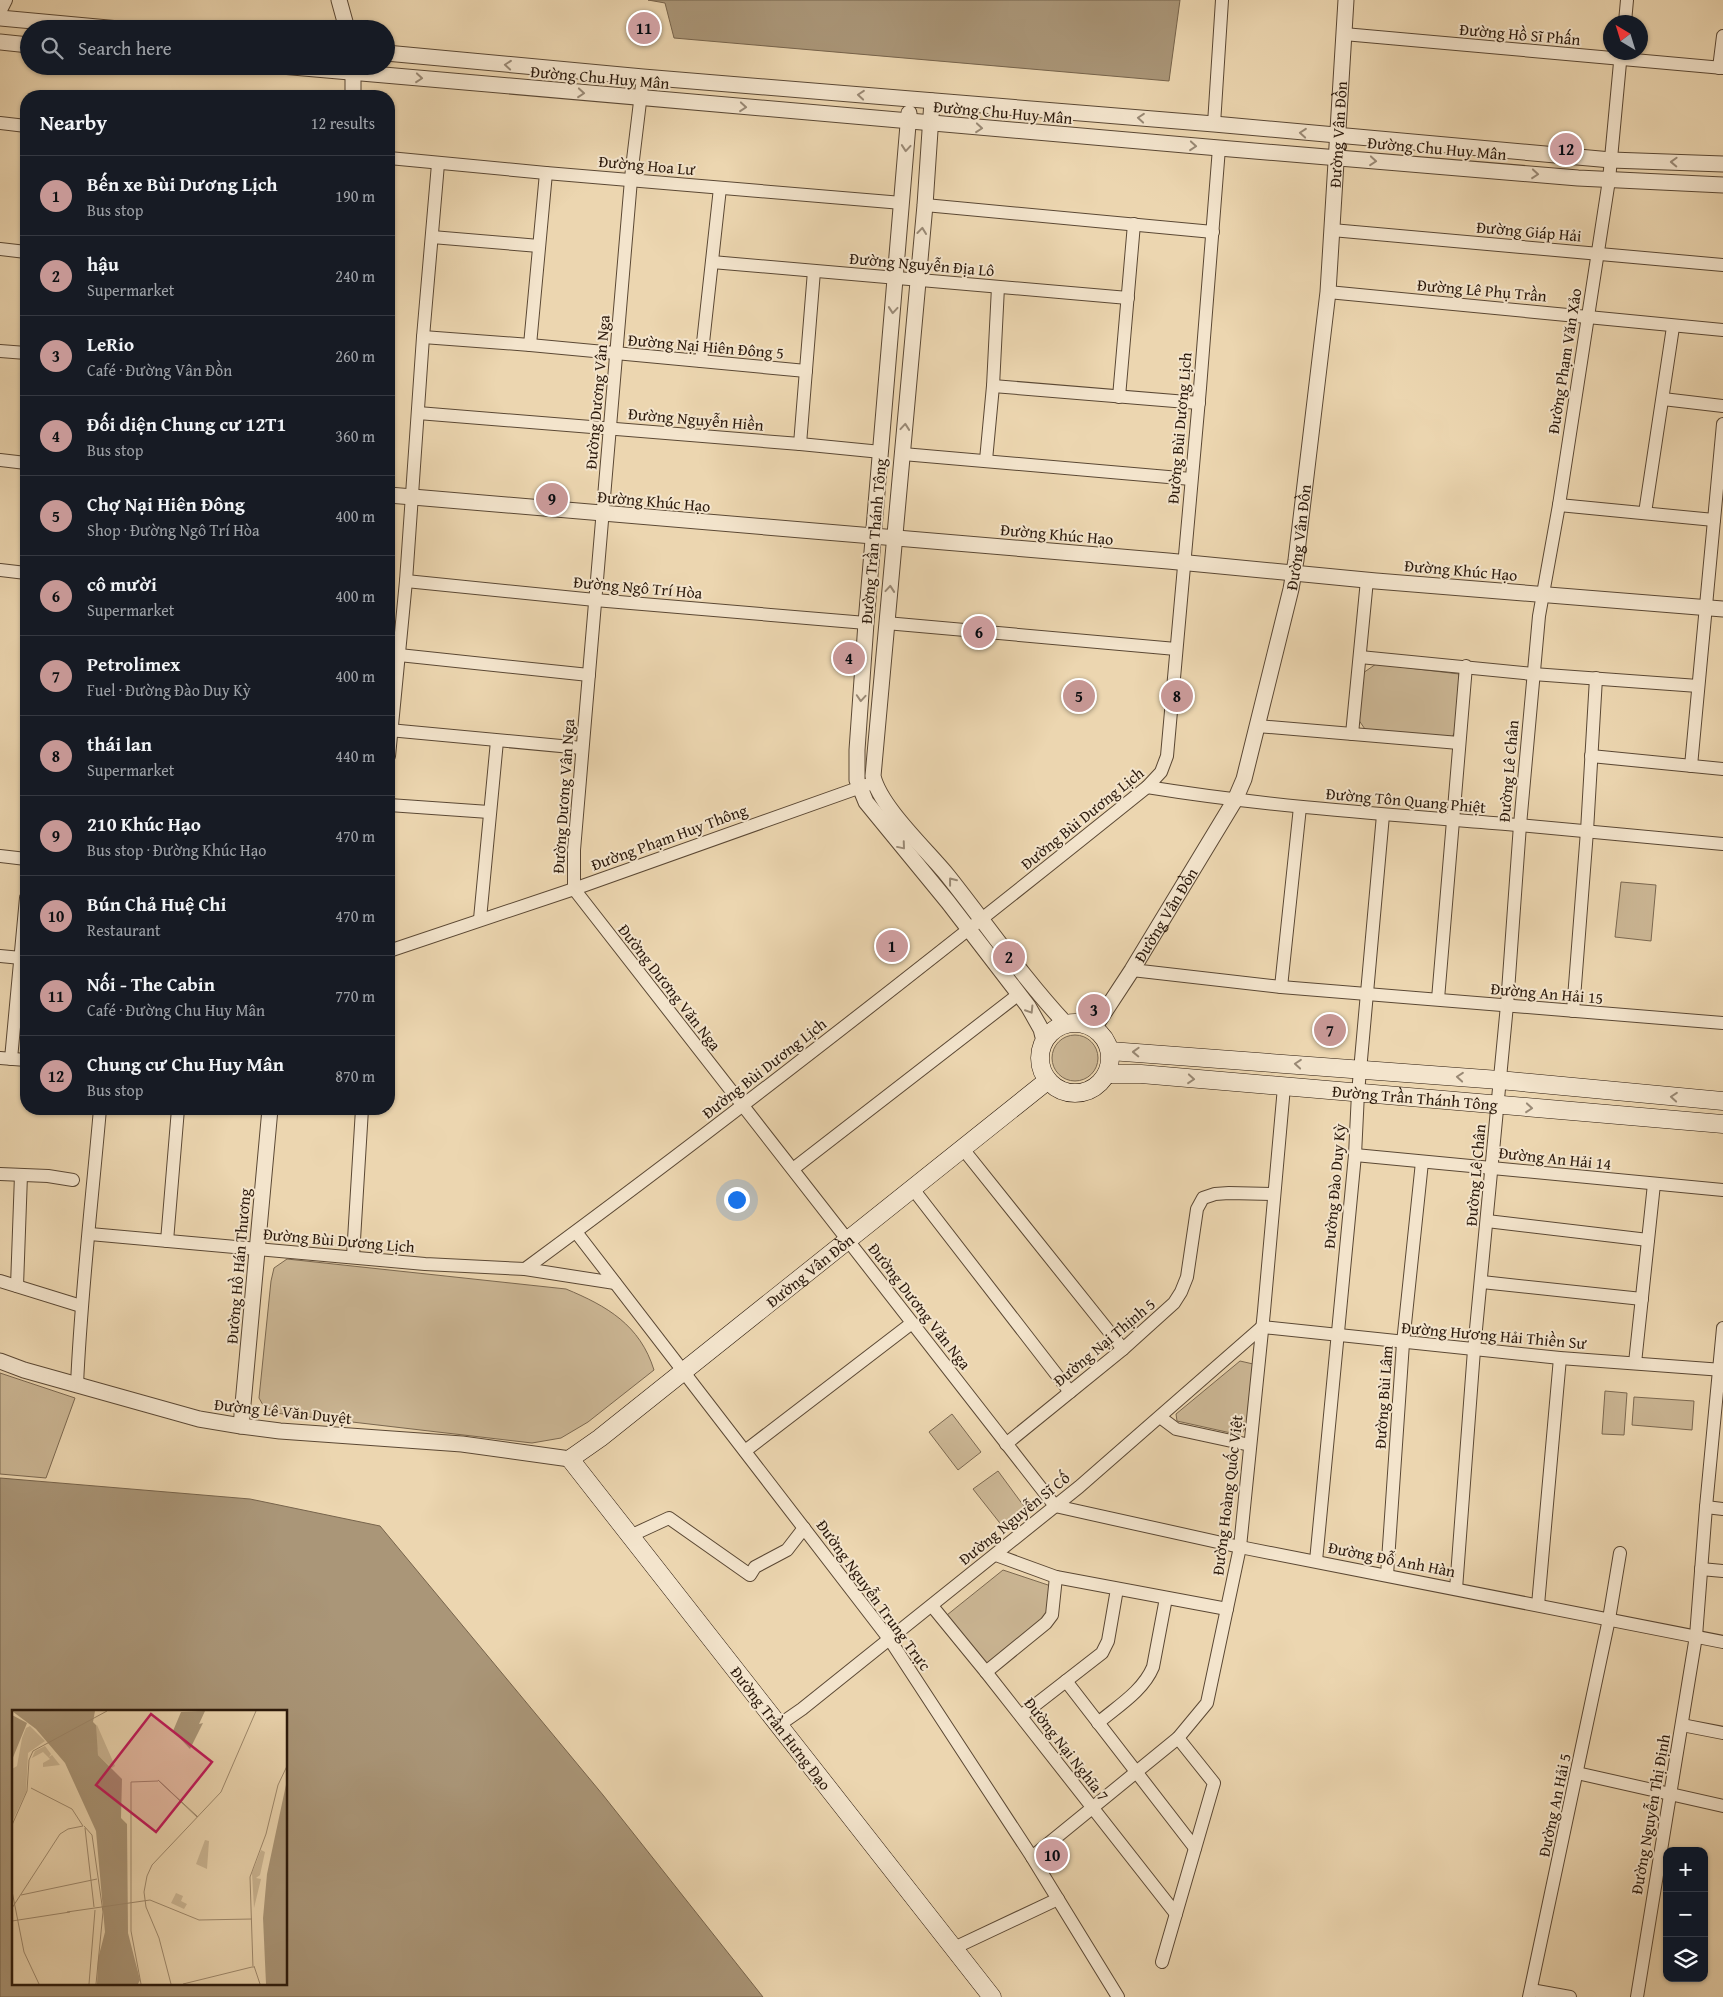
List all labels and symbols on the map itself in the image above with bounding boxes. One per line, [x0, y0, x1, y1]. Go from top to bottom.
pin: 11 [628, 9, 660, 47]
north arrow [1603, 15, 1648, 60]
street label: Đường Hồ Sĩ Phấn [1458, 17, 1582, 51]
one-way arrow [503, 59, 511, 70]
street label: Đường Chu Huy Mân [529, 59, 671, 95]
one-way arrow [415, 72, 423, 83]
street label: Đường Vân Đồn [1322, 80, 1353, 188]
one-way arrow [577, 87, 585, 98]
one-way arrow [857, 90, 865, 101]
street label: Đường Chu Huy Mân [932, 94, 1074, 130]
one-way arrow [739, 101, 747, 112]
one-way arrow [1137, 113, 1145, 124]
one-way arrow [976, 122, 984, 133]
one-way arrow [1299, 128, 1307, 139]
street label: Đường Chu Huy Mân [1366, 130, 1508, 166]
pin: 12 [1550, 130, 1582, 168]
one-way arrow [1190, 140, 1198, 151]
one-way arrow [901, 144, 912, 152]
street label: Đường Hoa Lư [598, 149, 697, 181]
one-way arrow [1369, 155, 1377, 166]
one-way arrow [1670, 157, 1678, 167]
one-way arrow [1531, 168, 1539, 179]
street label: Đường Giáp Hải [1475, 214, 1583, 248]
one-way arrow [917, 226, 928, 234]
street label: Đường Nguyễn Địa Lô [848, 246, 996, 282]
street label: Đường Lê Phụ Trần [1416, 272, 1548, 308]
street label: Đường Phạm Văn Xảo [1541, 286, 1587, 436]
one-way arrow [887, 306, 898, 314]
street label: Đường Dương Vân Nga [578, 313, 616, 470]
street label: Đường Nại Hiên Đông 5 [627, 327, 785, 365]
street label: Đường Bùi Dương Lịch [1160, 351, 1198, 505]
street label: Đường Nguyễn Hiền [627, 401, 765, 437]
one-way arrow [900, 423, 911, 431]
street label: Đường Trần Thánh Tông [854, 457, 892, 625]
pin: 9 [536, 480, 568, 518]
street label: Đường Vân Đồn [1279, 483, 1317, 592]
street label: Đường Khúc Hạo [597, 484, 711, 518]
street label: Đường Khúc Hạo [1000, 517, 1114, 551]
street label: Đường Khúc Hạo [1404, 553, 1518, 587]
street label: Đường Ngô Trí Hòa [573, 569, 704, 605]
one-way arrow [884, 585, 895, 593]
pin: 6 [963, 613, 995, 651]
pin: 4 [833, 639, 865, 677]
pin: 5 [1063, 677, 1095, 715]
pin: 8 [1161, 677, 1193, 715]
one-way arrow [856, 695, 867, 703]
street label: Đường Dương Vân Nga [546, 717, 580, 874]
street label: Đường Lê Chân [1492, 719, 1524, 823]
street label: Đường Bùi Dương Lịch [1015, 761, 1149, 875]
street label: Đường Tôn Quang Phiệt [1325, 781, 1487, 819]
street label: Đường Phạm Huy Thông [587, 798, 751, 876]
one-way arrow [896, 840, 904, 849]
street label: Đường Vân Đồn [1128, 863, 1203, 967]
one-way arrow [949, 877, 958, 887]
street label: Đường Dương Văn Nga [613, 919, 727, 1056]
pin: 1 [876, 927, 908, 965]
pin: 2 [993, 938, 1025, 976]
street label: Đường An Hải 15 [1490, 976, 1604, 1010]
pin: 3 [1078, 991, 1110, 1029]
one-way arrow [1024, 1005, 1034, 1014]
pin: 7 [1314, 1011, 1346, 1049]
street label: Đường Bùi Dương Lịch [697, 1012, 831, 1124]
one-way arrow [1132, 1046, 1140, 1057]
one-way arrow [1294, 1059, 1302, 1070]
one-way arrow [1456, 1072, 1464, 1083]
one-way arrow [1187, 1073, 1195, 1084]
street label: Đường Trần Thánh Tông [1331, 1078, 1499, 1117]
one-way arrow [1670, 1092, 1678, 1103]
one-way arrow [1525, 1102, 1533, 1113]
street label: Đường Đào Duy Kỳ [1317, 1122, 1351, 1250]
street label: Đường Lê Chân [1459, 1123, 1491, 1227]
street label: Đường An Hải 14 [1498, 1140, 1613, 1176]
street label: Đường Hồ Hán Thương [219, 1187, 257, 1345]
your location [724, 1187, 750, 1213]
street label: Đường Bùi Dương Lịch [262, 1221, 416, 1259]
street label: Đường Vân Đồn [761, 1228, 859, 1313]
street label: Đường Dương Văn Nga [863, 1238, 977, 1375]
street label: Đường Nại Thịnh 5 [1048, 1292, 1160, 1392]
street label: Đường Hương Hải Thiền Sư [1400, 1315, 1589, 1355]
street label: Đường Bùi Lâm [1367, 1345, 1399, 1449]
street label: Đường Lê Văn Duyệt [213, 1392, 353, 1430]
street label: Đường Hoàng Quốc Việt [1205, 1413, 1249, 1577]
street label: Đường Nguyễn Sĩ Cố [953, 1466, 1075, 1570]
street label: Đường Nguyễn Trung Trực [811, 1514, 937, 1676]
street label: Đường Đỗ Anh Hàn [1326, 1535, 1458, 1583]
street label: Đường Trần Hưng Đạo [725, 1661, 837, 1795]
street label: Đường Nại Nghĩa 7 [1019, 1692, 1115, 1806]
inset map [12, 1710, 288, 1984]
street label: Đường Nguyễn Thị Định [1624, 1732, 1676, 1896]
street label: Đường An Hải 5 [1531, 1751, 1577, 1859]
pin: 10 [1036, 1836, 1068, 1874]

